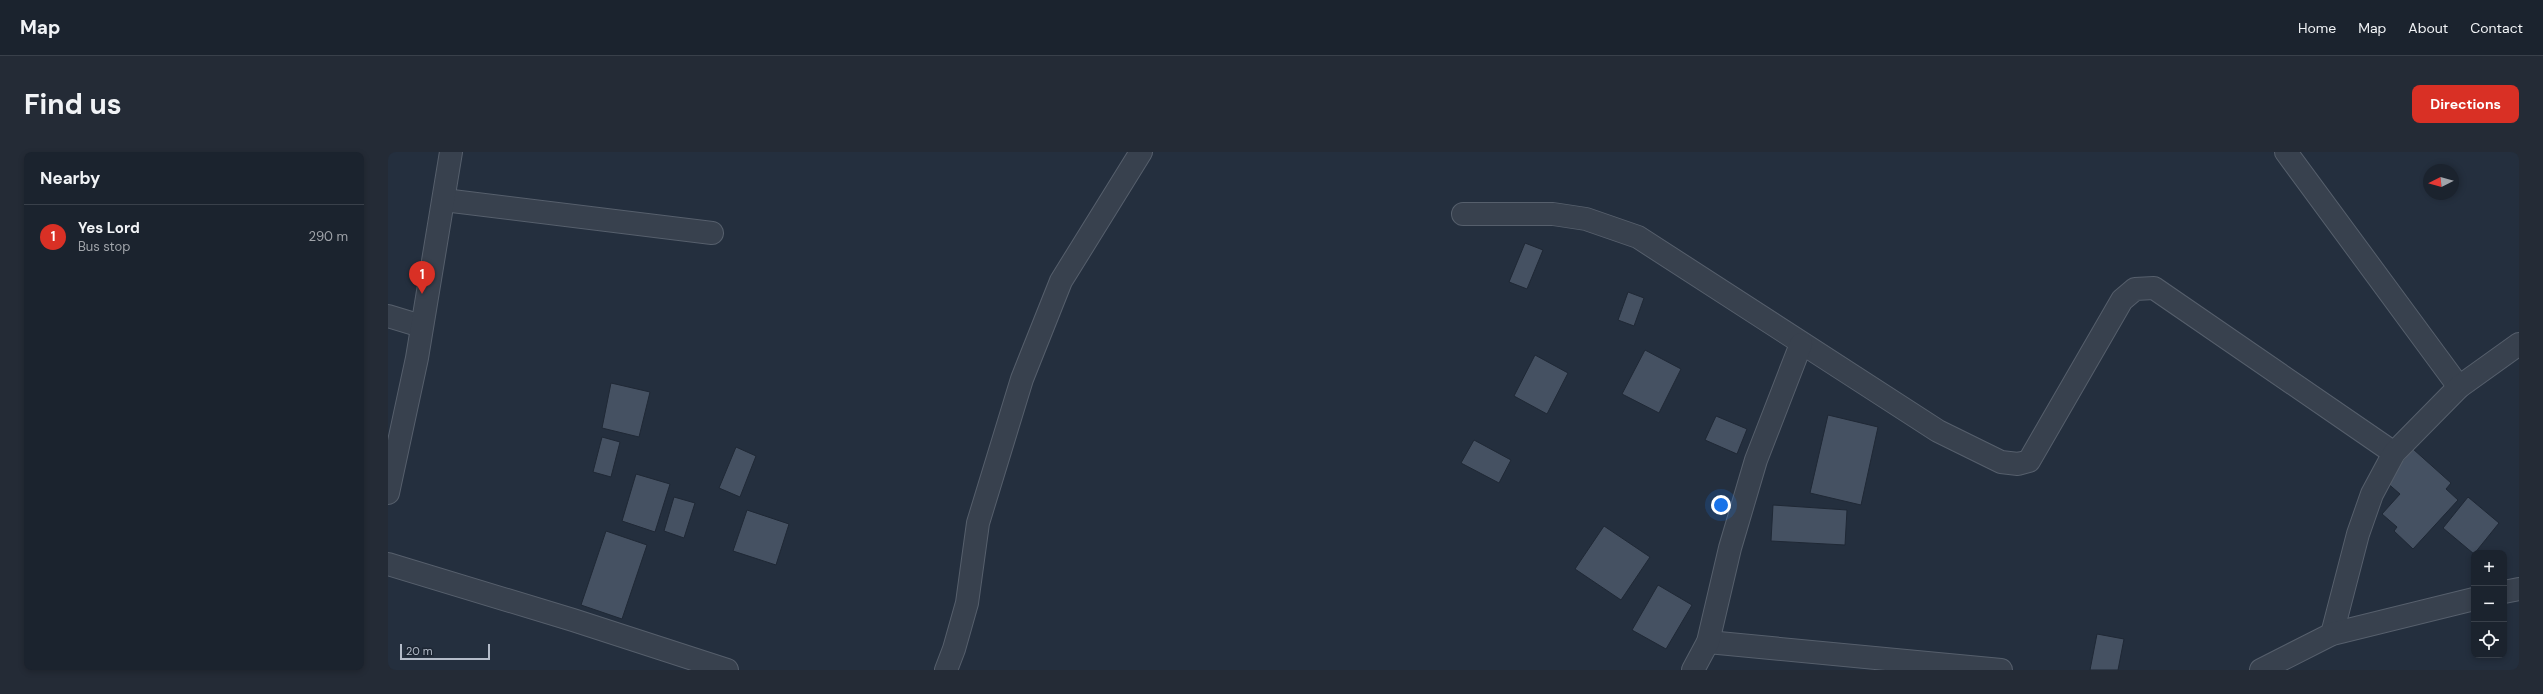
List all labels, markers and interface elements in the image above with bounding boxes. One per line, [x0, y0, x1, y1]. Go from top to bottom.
text: Map [20, 15, 60, 40]
text: Home [2298, 19, 2336, 37]
text: Map [2358, 19, 2386, 37]
text: About [2408, 19, 2448, 37]
text: Contact [2470, 19, 2523, 37]
button: Directions [2412, 85, 2519, 123]
text: Find us [24, 86, 122, 123]
north arrow [2423, 164, 2459, 200]
text: Nearby [40, 167, 100, 189]
text: Yes Lord [78, 218, 140, 238]
text: 1 [51, 228, 55, 245]
text: 290 m [309, 228, 348, 245]
text: Bus stop [78, 238, 130, 255]
pin: 1 [409, 261, 435, 294]
your location [1711, 495, 1731, 515]
map controls [2471, 550, 2507, 658]
button: + [2471, 550, 2507, 586]
button: − [2471, 586, 2507, 622]
button: locate [2471, 622, 2507, 658]
scale bar [400, 642, 490, 661]
text: 20 m [406, 644, 432, 658]

